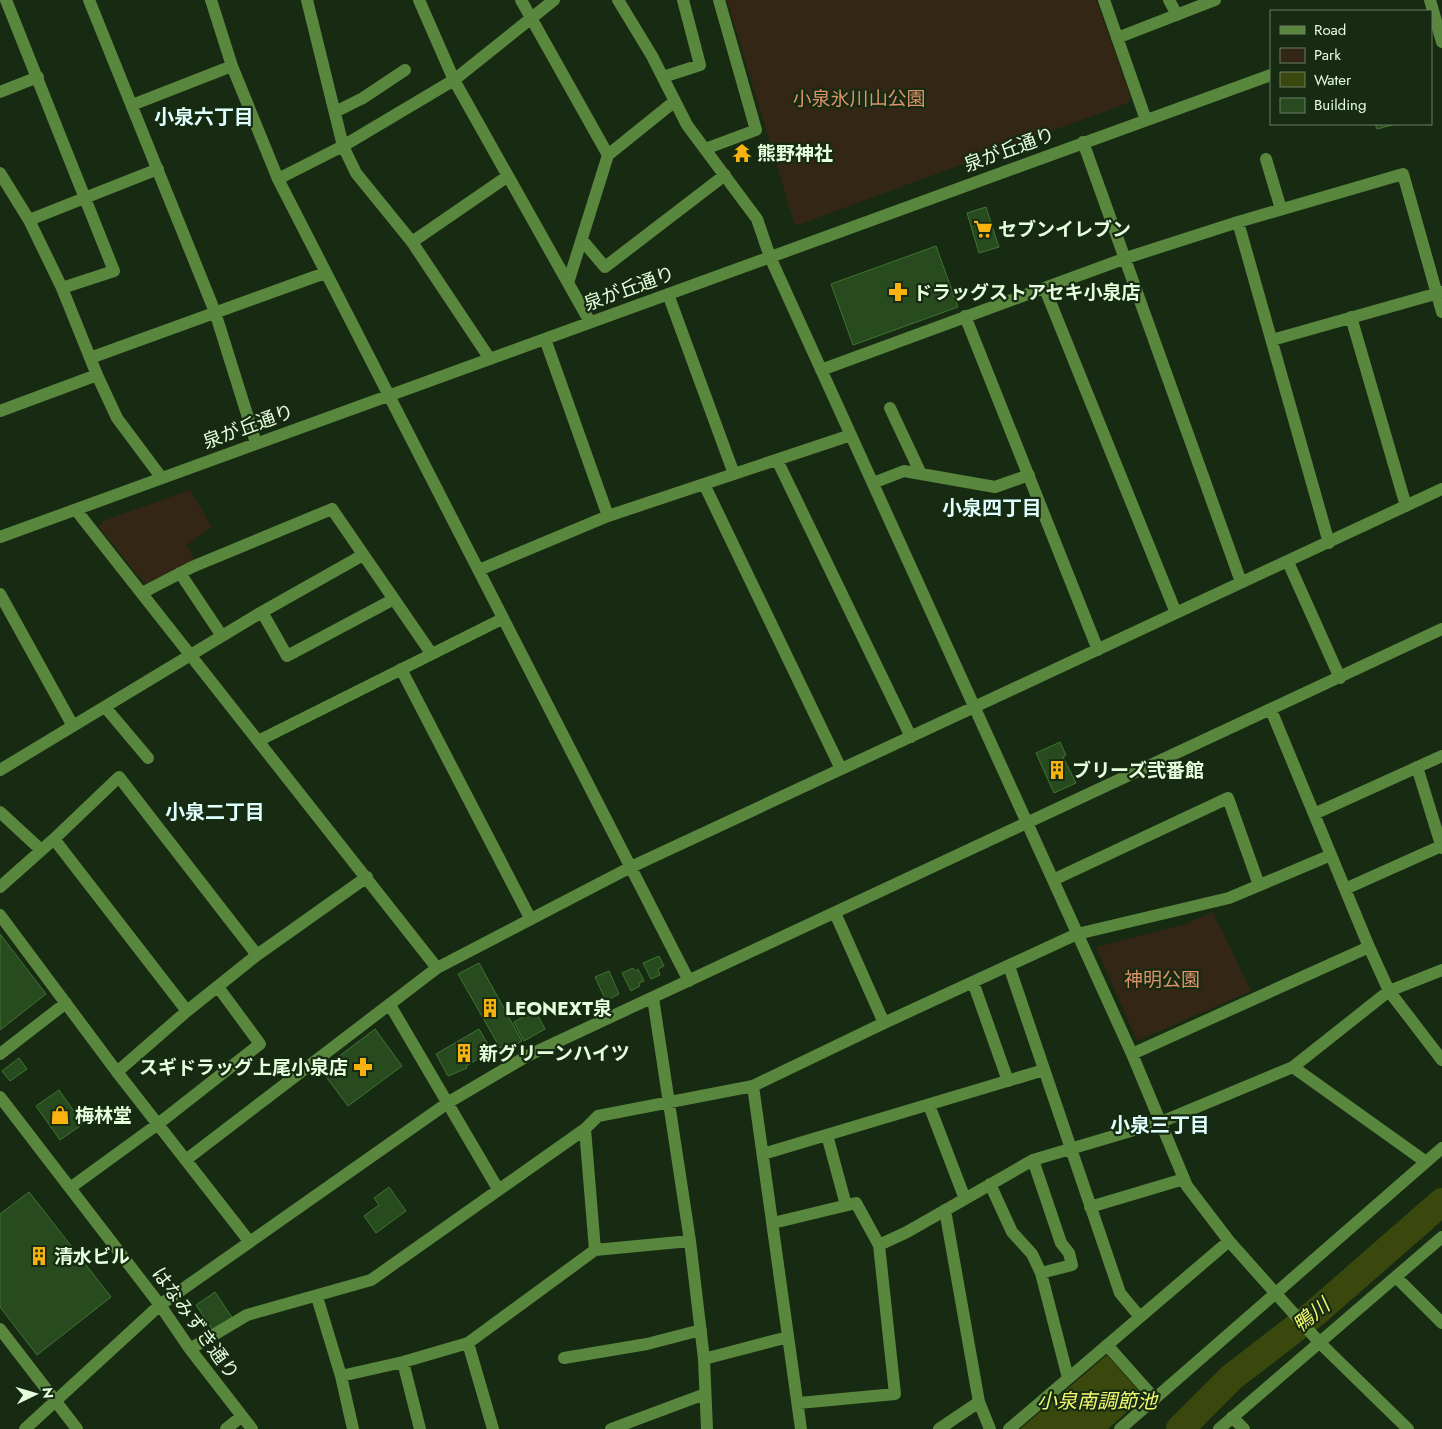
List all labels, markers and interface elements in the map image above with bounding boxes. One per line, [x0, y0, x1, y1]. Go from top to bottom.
legend [1270, 10, 1432, 125]
text: Road [1314, 19, 1346, 41]
text: Park [1314, 44, 1341, 66]
text: Water [1314, 69, 1352, 91]
park label: 小泉氷川山公園 [792, 85, 926, 112]
text: Building [1314, 94, 1366, 116]
district label: 小泉六丁目 [154, 103, 254, 132]
street label: 泉が丘通り [960, 121, 1058, 178]
place label: 熊野神社 [757, 140, 833, 167]
temple icon: 熊野神社 [731, 142, 753, 164]
place label: セブンイレブン [998, 216, 1131, 243]
supermarket icon: セブンイレブン [972, 218, 994, 240]
street label: 泉が丘通り [580, 260, 678, 317]
place label: ドラッグストアセキ小泉店 [913, 279, 1141, 306]
pharmacy icon: ドラッグストアセキ小泉店 [887, 281, 909, 303]
street label: 泉が丘通り [199, 398, 297, 455]
district label: 小泉四丁目 [942, 494, 1042, 523]
place label: ブリーズ弐番館 [1072, 757, 1204, 784]
building icon: ブリーズ弐番館 [1046, 759, 1068, 781]
district label: 小泉二丁目 [165, 798, 265, 827]
park label: 神明公園 [1124, 966, 1200, 993]
place label: LEONEXT泉 [505, 995, 612, 1022]
building icon: LEONEXT泉 [479, 997, 501, 1019]
place label: 新グリーンハイツ [479, 1040, 630, 1067]
building icon: 新グリーンハイツ [453, 1042, 475, 1064]
place label: スギドラッグ上尾小泉店 [139, 1054, 348, 1081]
pharmacy icon: スギドラッグ上尾小泉店 [352, 1056, 374, 1078]
place label: 梅林堂 [75, 1102, 132, 1129]
shop icon: 梅林堂 [49, 1104, 71, 1126]
district label: 小泉三丁目 [1110, 1111, 1210, 1140]
place label: 清水ビル [54, 1243, 130, 1270]
building icon: 清水ビル [28, 1245, 50, 1267]
street label: はなみずき通り [146, 1262, 246, 1385]
water label: 鴨川 [1287, 1290, 1338, 1339]
north arrow [10, 1369, 60, 1419]
text: N [38, 1386, 58, 1399]
water label: 小泉南調節池 [1037, 1387, 1159, 1416]

